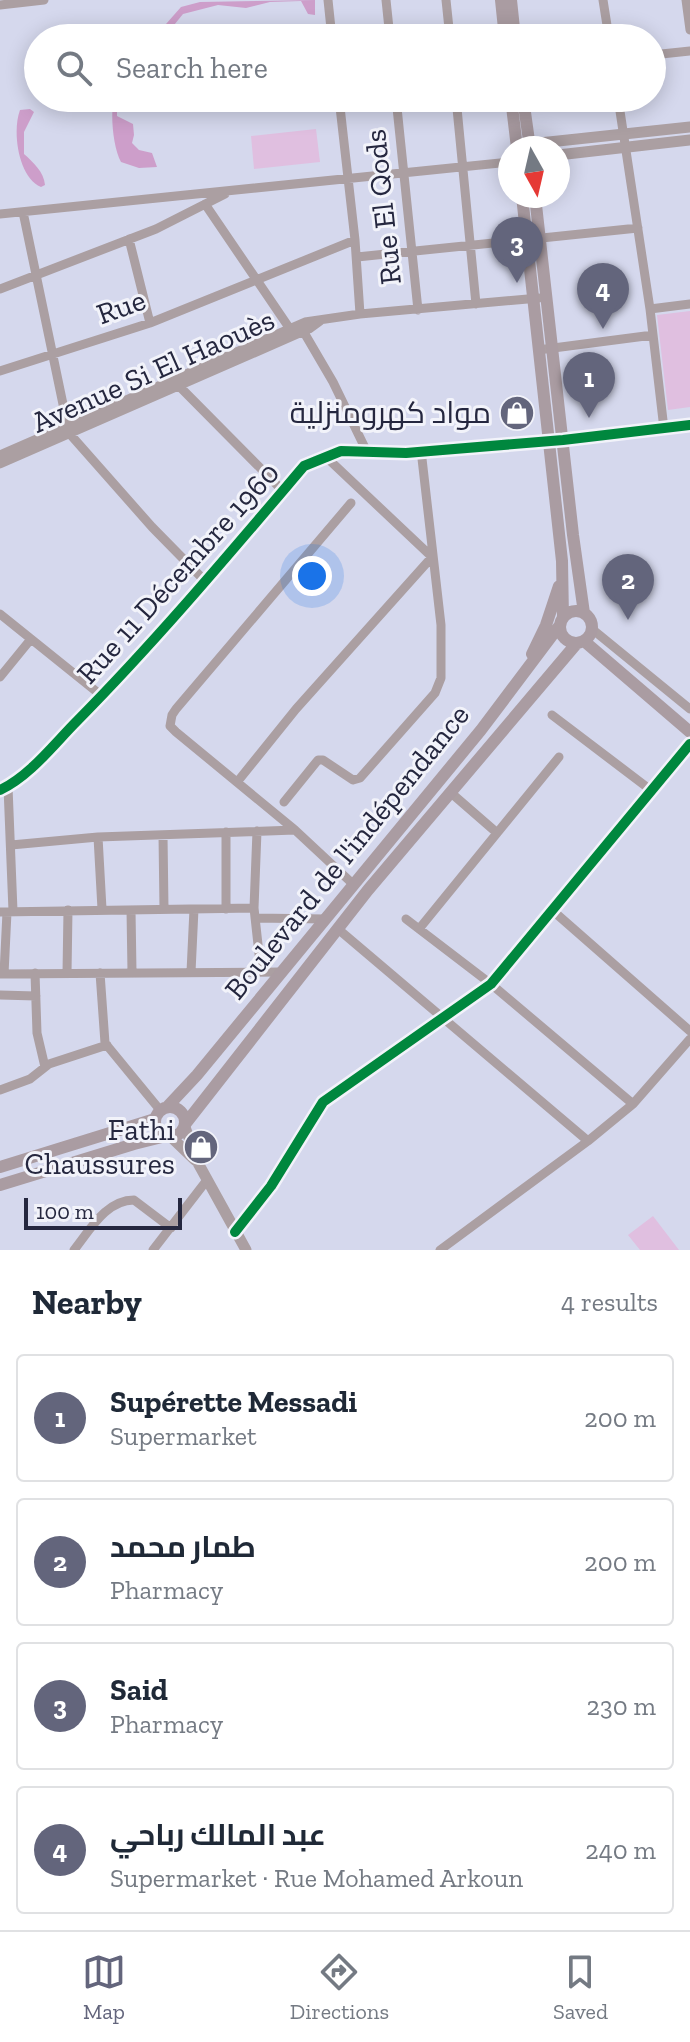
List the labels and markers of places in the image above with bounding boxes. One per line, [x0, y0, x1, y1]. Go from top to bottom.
pin: 3 [491, 217, 543, 283]
pin: 4 [577, 263, 629, 329]
pin: 1 [563, 352, 615, 418]
shop icon: مواد كهرومنزلية [498, 394, 536, 432]
place label: مواد كهرومنزلية [290, 395, 491, 431]
pin: 2 [602, 554, 654, 620]
place label: Fathi Chaussures [25, 1112, 175, 1182]
shop icon: Fathi Chaussures [182, 1128, 220, 1166]

